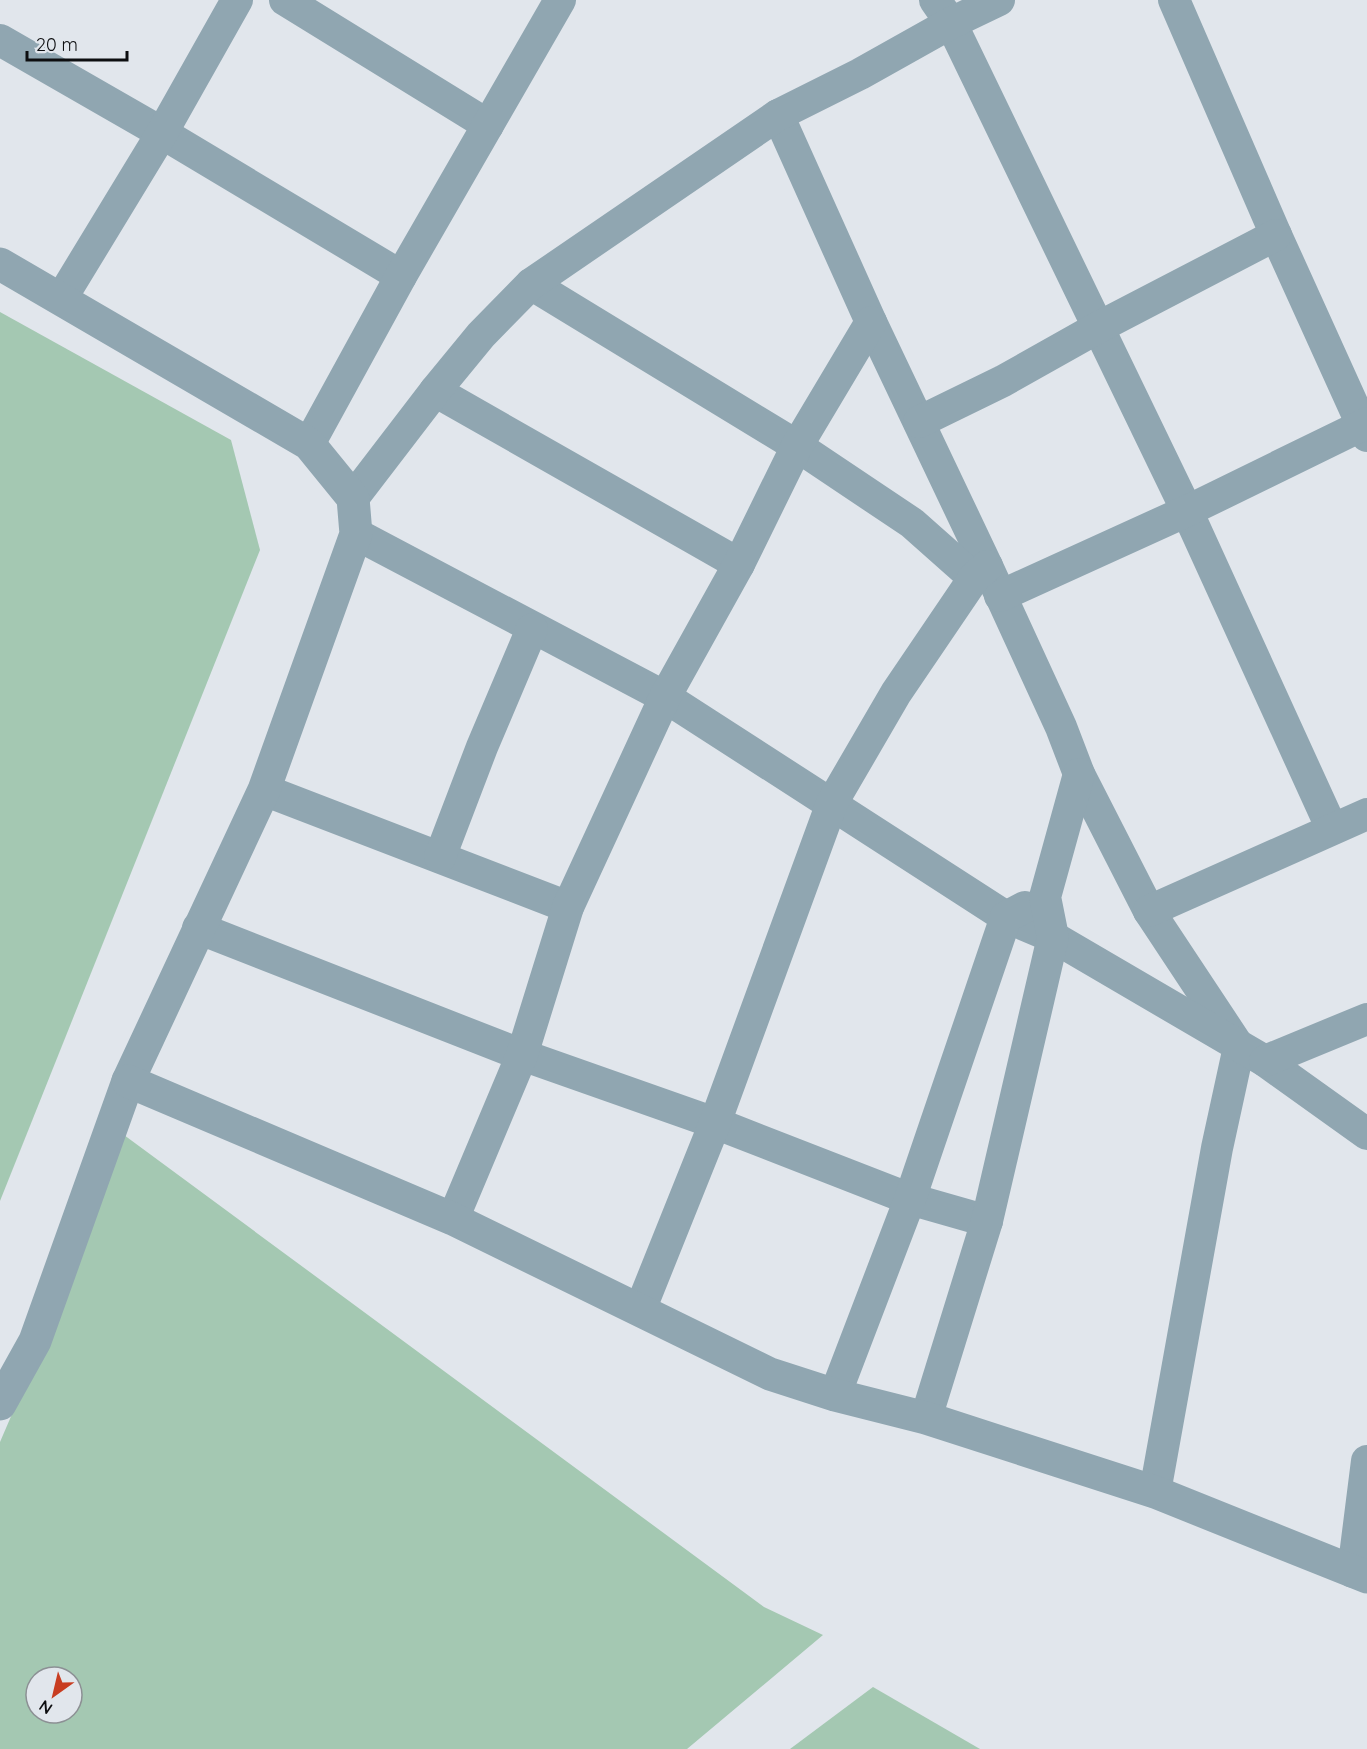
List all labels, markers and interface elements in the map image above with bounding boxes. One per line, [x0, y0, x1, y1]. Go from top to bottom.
scale bar [27, 24, 128, 62]
text: 20 m [36, 33, 78, 56]
north arrow [24, 1665, 84, 1725]
text: N [35, 1696, 56, 1719]

